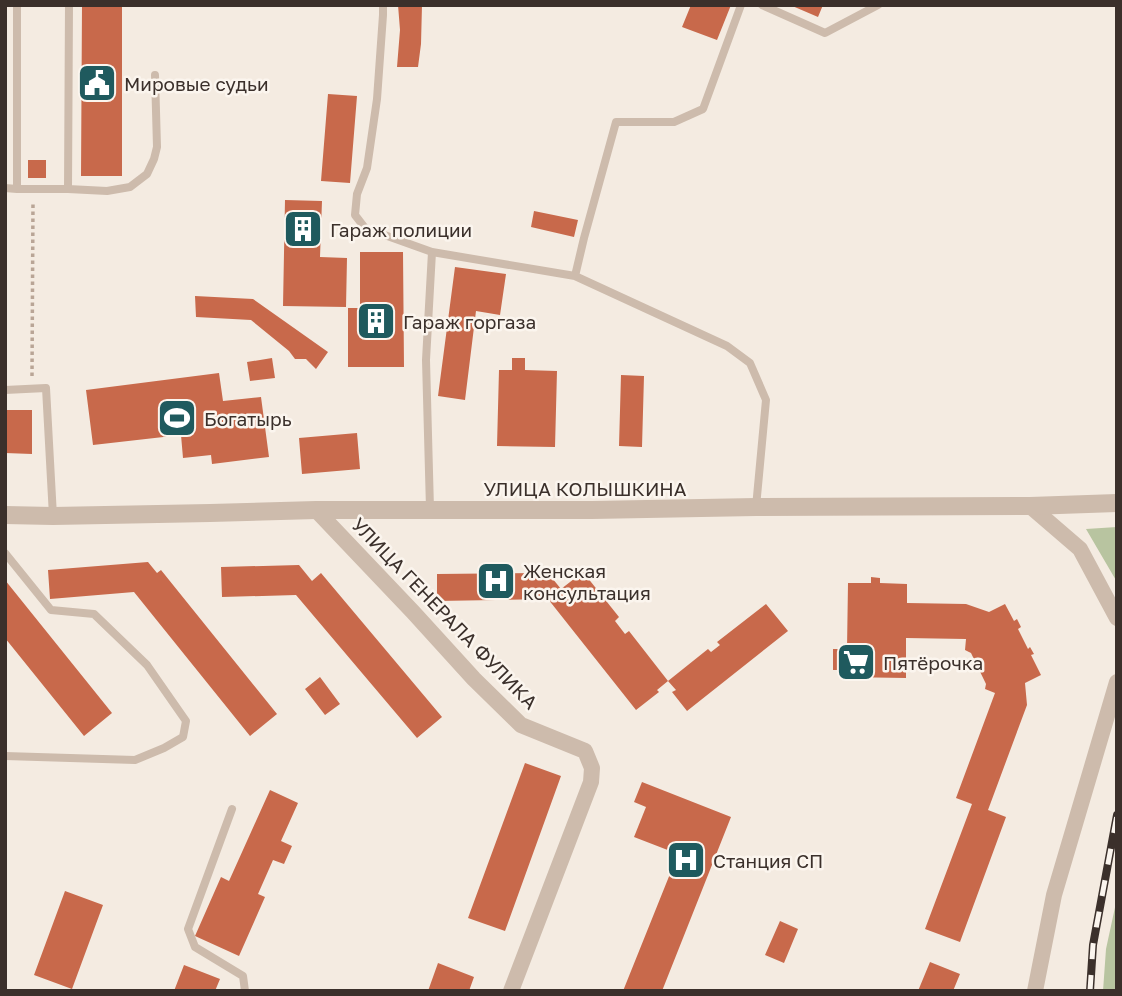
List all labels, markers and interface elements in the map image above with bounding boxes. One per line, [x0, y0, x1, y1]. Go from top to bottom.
public building icon: Мировые судьи [76, 62, 118, 104]
place label: Мировые судьи [124, 72, 269, 95]
building icon: Гараж полиции [282, 208, 324, 250]
place label: Гараж полиции [330, 218, 472, 241]
building icon: Гараж горгаза [355, 300, 397, 342]
place label: Гараж горгаза [403, 310, 536, 333]
sports icon: Богатырь [156, 397, 198, 439]
place label: Богатырь [204, 407, 292, 430]
street label: УЛИЦА КОЛЫШКИНА [483, 477, 687, 500]
street label: УЛИЦА ГЕНЕРАЛА ФУЛИКА [347, 512, 543, 714]
place label: Женская консультация [523, 559, 651, 604]
hospital icon: Женская консультация [475, 560, 517, 602]
supermarket icon: Пятёрочка [835, 641, 877, 683]
place label: Пятёрочка [883, 651, 983, 674]
hospital icon: Станция СП [665, 839, 707, 881]
place label: Станция СП [713, 849, 823, 872]

